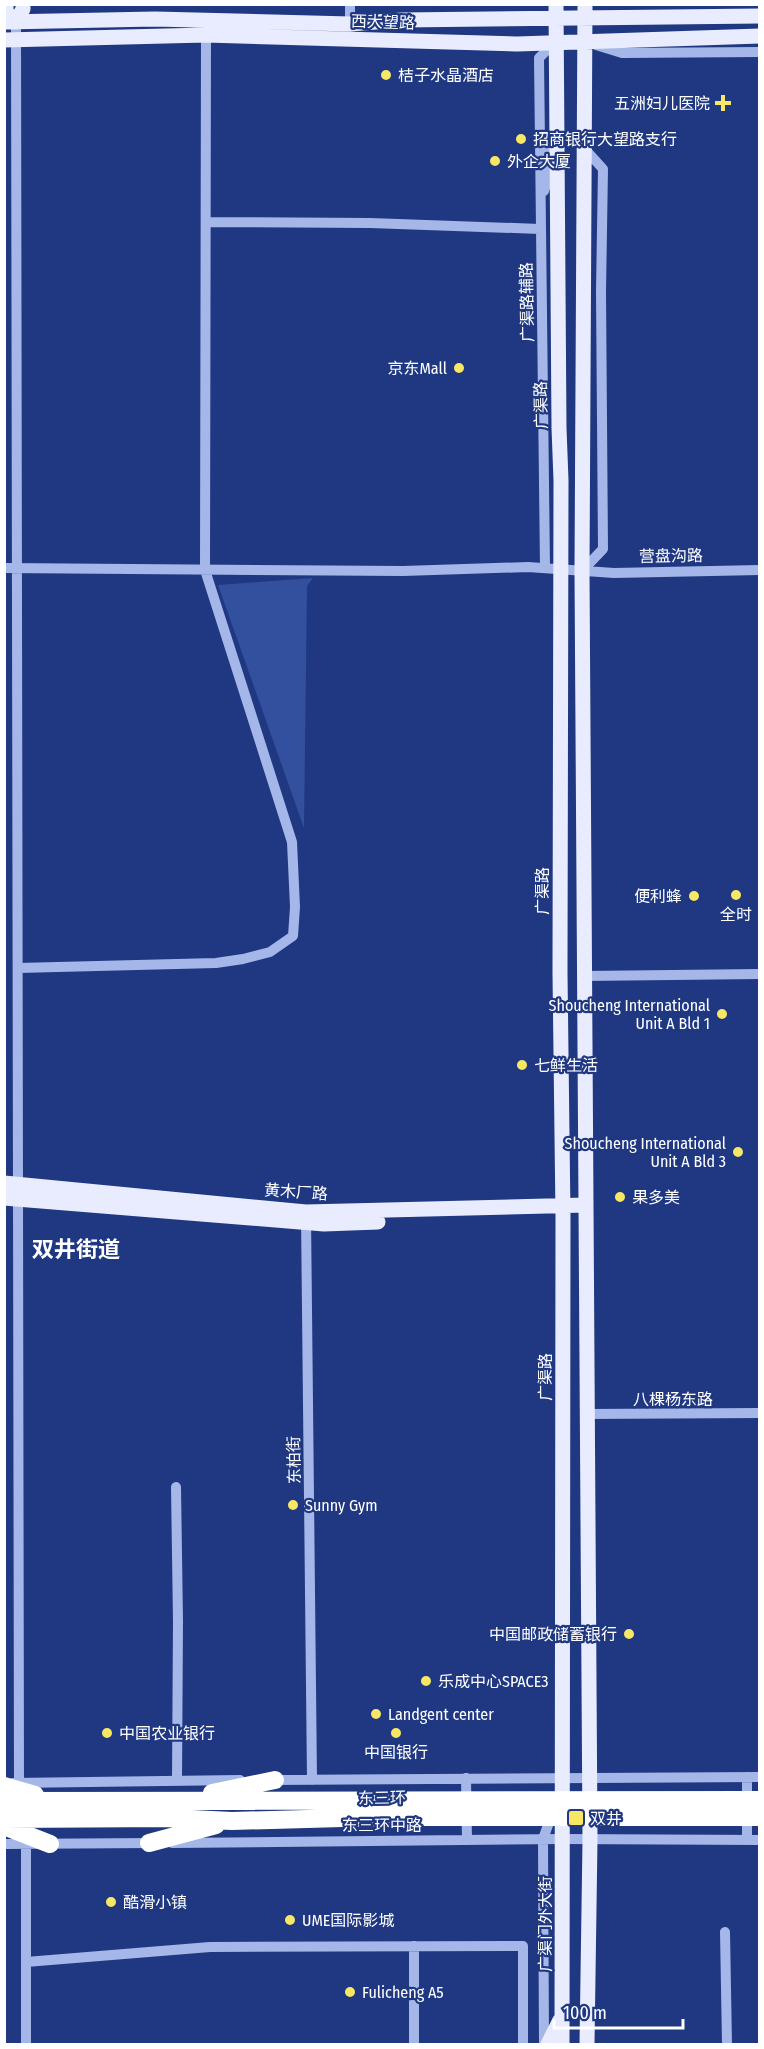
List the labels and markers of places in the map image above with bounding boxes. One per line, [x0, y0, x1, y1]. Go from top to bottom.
place label: 桔子水晶酒店 [398, 66, 494, 85]
marker: 桔子水晶酒店 [379, 68, 393, 82]
place label: 五洲妇儿医院 [614, 94, 710, 113]
marker: 五洲妇儿医院 [714, 94, 732, 112]
place label: 招商银行大望路支行 [533, 130, 677, 149]
marker: 招商银行大望路支行 [514, 132, 528, 146]
place label: 外企大厦 [507, 152, 571, 171]
marker: 外企大厦 [488, 154, 502, 168]
place label: 京东Mall [387, 359, 447, 378]
marker: 京东Mall [452, 361, 466, 375]
place label: 便利蜂 [634, 887, 682, 906]
marker: 全时 [729, 888, 743, 902]
marker: 便利蜂 [687, 889, 701, 903]
place label: 全时 [720, 905, 752, 924]
place label: Shoucheng International Unit A Bld 1 [549, 996, 710, 1033]
marker: Shoucheng International Unit A Bld 1 [715, 1007, 729, 1021]
place label: 七鲜生活 [534, 1056, 598, 1075]
marker: 七鲜生活 [515, 1058, 529, 1072]
place label: Shoucheng International Unit A Bld 3 [565, 1134, 726, 1171]
marker: Shoucheng International Unit A Bld 3 [731, 1145, 745, 1159]
place label: 果多美 [632, 1188, 680, 1207]
marker: 果多美 [613, 1190, 627, 1204]
place label: Sunny Gym [305, 1496, 378, 1515]
marker: Sunny Gym [286, 1498, 300, 1512]
place label: 中国邮政储蓄银行 [489, 1625, 617, 1644]
marker: 中国邮政储蓄银行 [622, 1627, 636, 1641]
place label: 乐成中心SPACE3 [438, 1672, 548, 1691]
marker: 乐成中心SPACE3 [419, 1674, 433, 1688]
place label: Landgent center [388, 1705, 494, 1724]
marker: Landgent center [369, 1707, 383, 1721]
place label: 中国农业银行 [119, 1724, 215, 1743]
marker: 中国农业银行 [100, 1726, 114, 1740]
marker: 中国银行 [389, 1726, 403, 1740]
place label: 中国银行 [364, 1743, 428, 1762]
marker: 双井 [567, 1809, 585, 1827]
place label: 双井 [590, 1809, 622, 1828]
place label: 酷滑小镇 [123, 1893, 187, 1912]
marker: 酷滑小镇 [104, 1895, 118, 1909]
place label: UME国际影城 [302, 1911, 394, 1930]
marker: UME国际影城 [283, 1913, 297, 1927]
place label: Fulicheng A5 [362, 1983, 444, 2002]
marker: Fulicheng A5 [343, 1985, 357, 1999]

